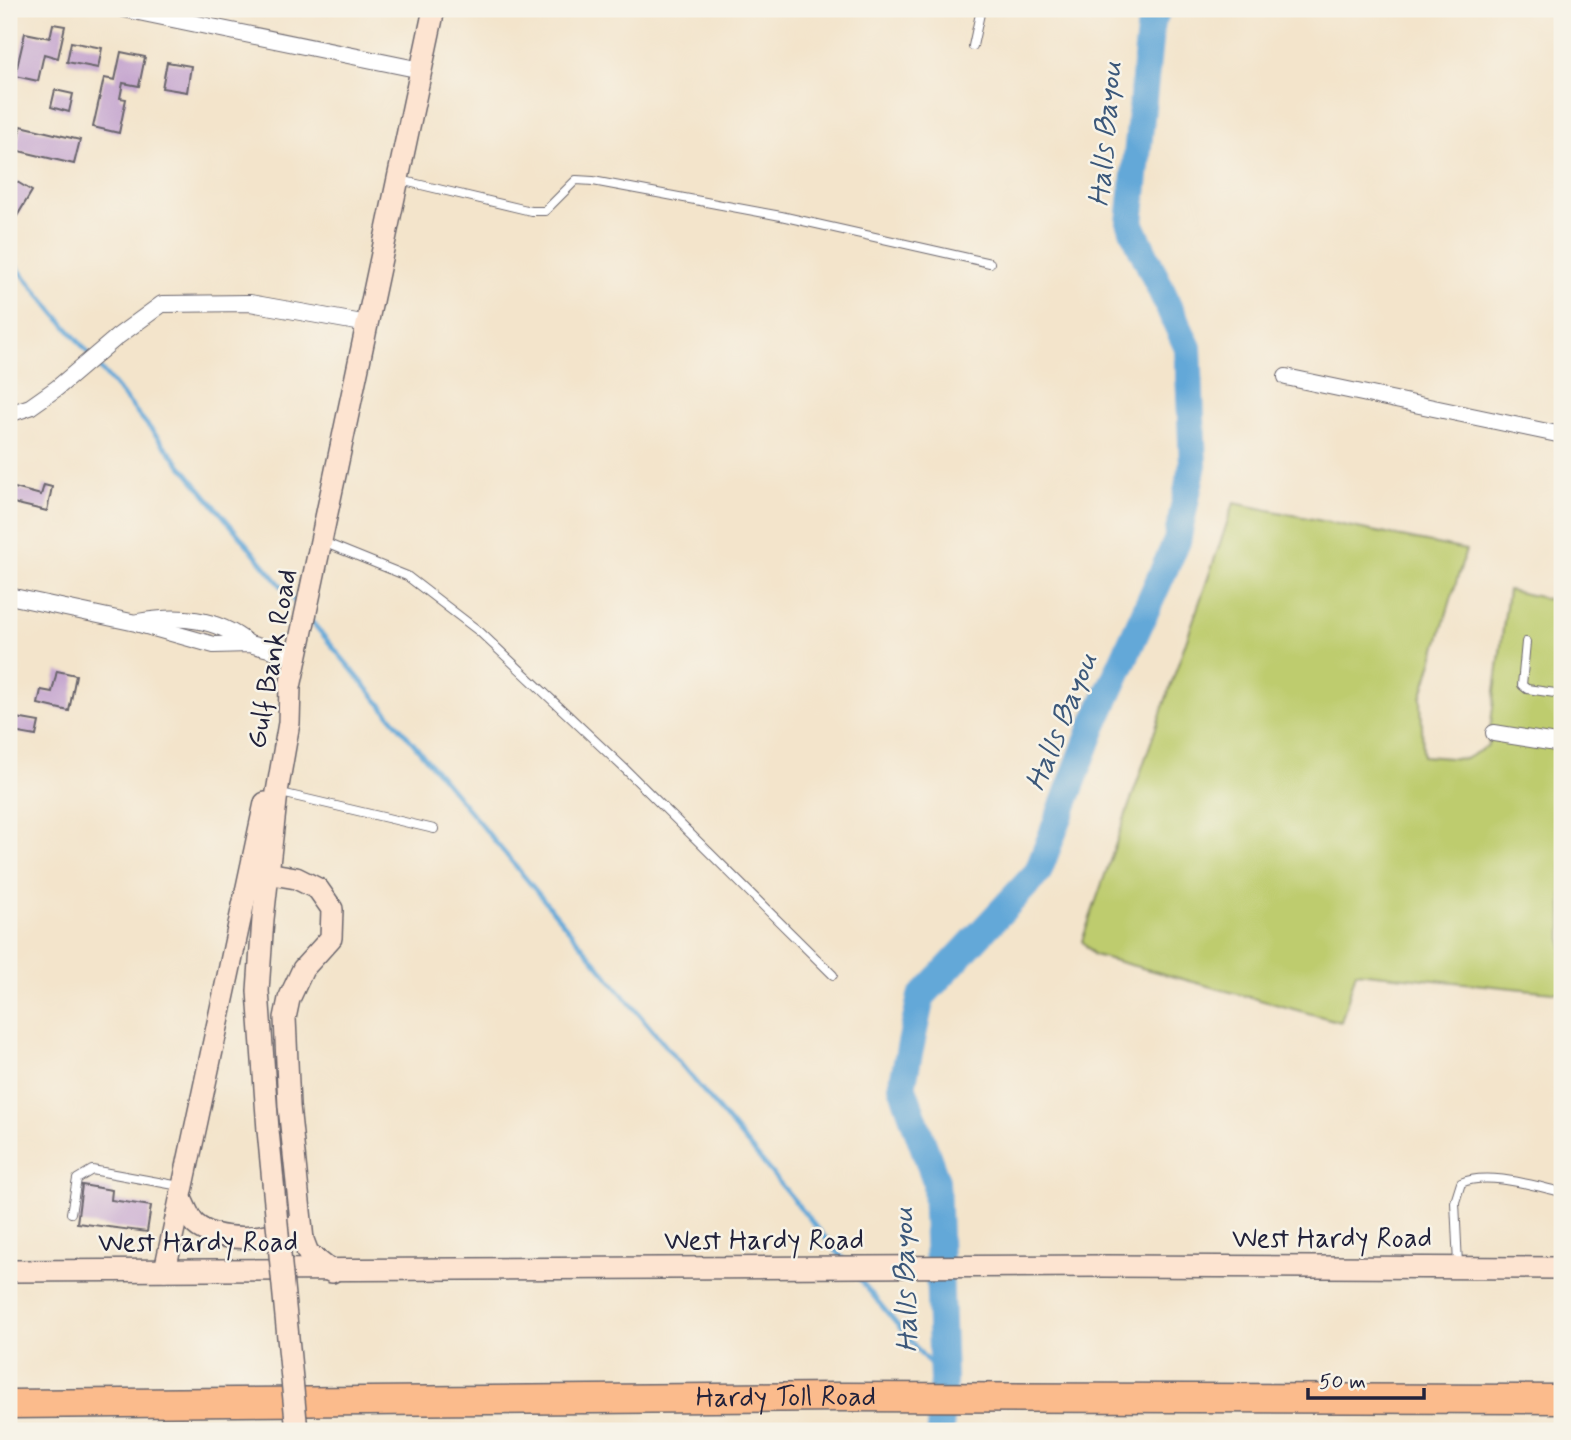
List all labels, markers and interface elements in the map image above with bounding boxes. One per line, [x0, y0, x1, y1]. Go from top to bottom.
water label: Halls Bayou [1080, 60, 1132, 208]
street label: Gulf Bank Road [239, 566, 307, 752]
water label: Halls Bayou [1017, 647, 1107, 797]
water label: Halls Bayou [884, 1206, 928, 1354]
street label: West Hardy Road [1232, 1221, 1432, 1258]
street label: West Hardy Road [664, 1223, 864, 1260]
street label: West Hardy Road [98, 1225, 298, 1262]
scale bar [1308, 1356, 1424, 1400]
text: 50 m [1319, 1368, 1366, 1396]
street label: Hardy Toll Road [696, 1378, 876, 1417]

